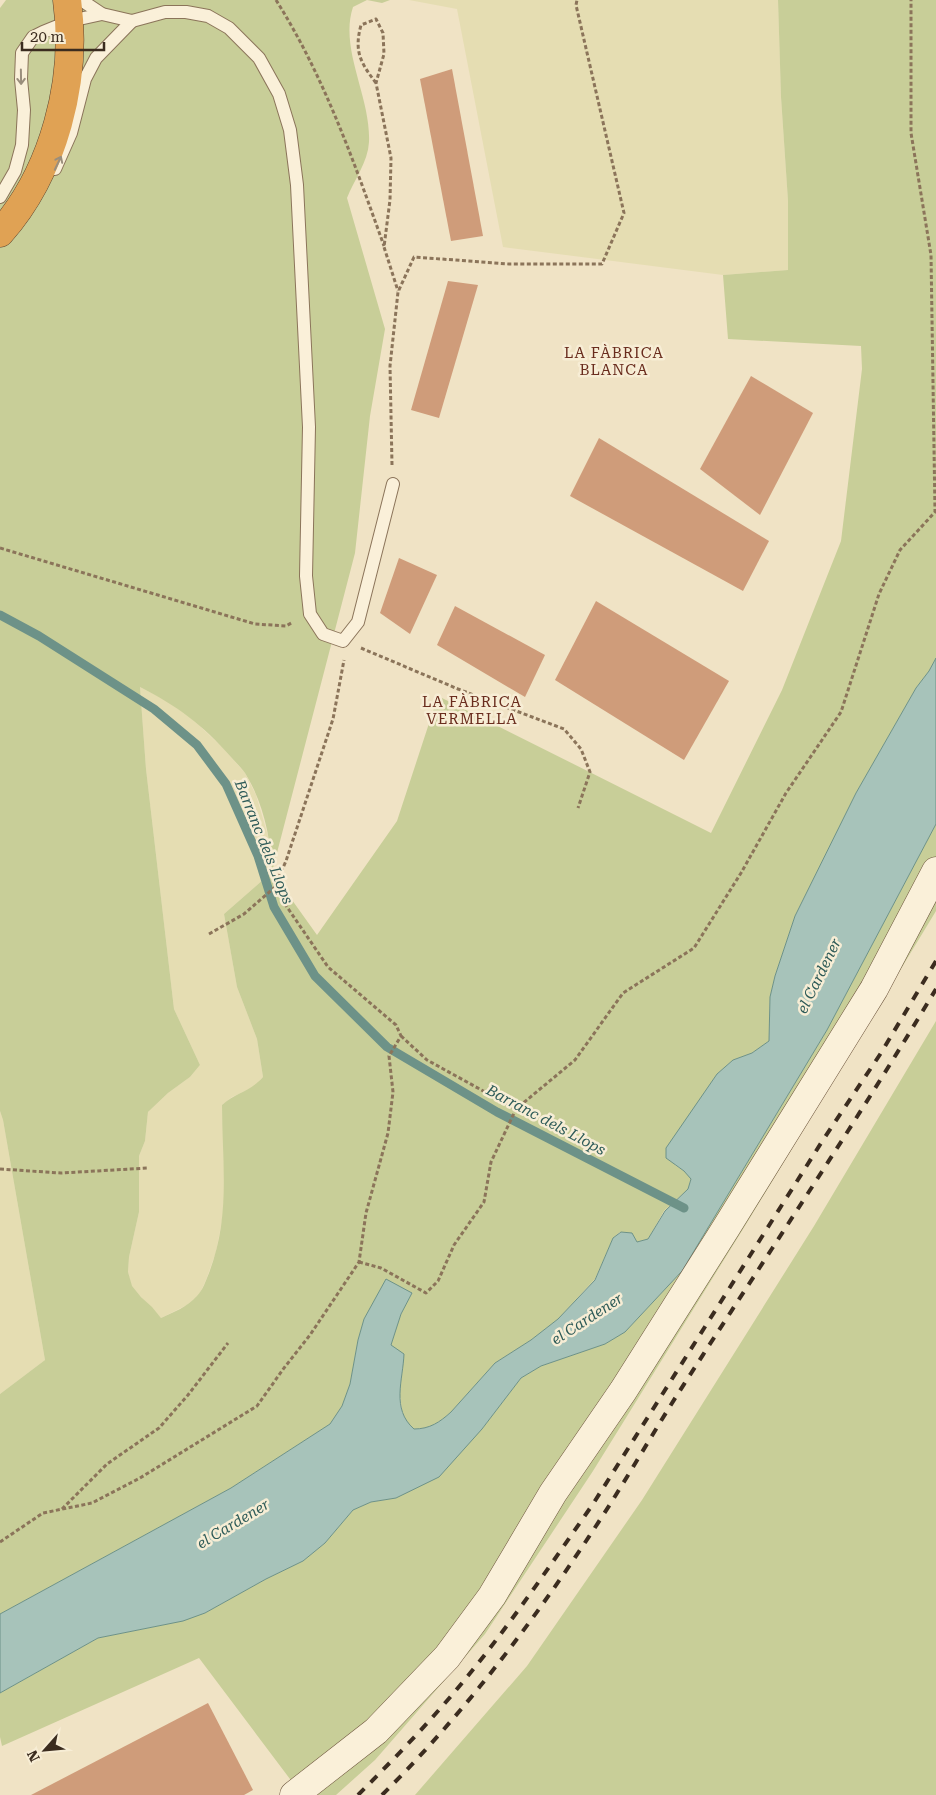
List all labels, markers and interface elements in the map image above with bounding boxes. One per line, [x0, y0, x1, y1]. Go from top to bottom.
scale bar [22, 20, 105, 52]
text: 20 m [30, 28, 65, 46]
one-way arrow [17, 69, 26, 85]
one-way arrow [54, 156, 63, 171]
district label: LA FÀBRICA BLANCA [564, 344, 664, 379]
district label: LA FÀBRICA VERMELLA [422, 693, 522, 728]
water label: Barranc dels Llops [230, 776, 297, 907]
water label: el Cardener [793, 935, 845, 1017]
water label: Barranc dels Llops [482, 1080, 609, 1159]
water label: el Cardener [548, 1289, 627, 1349]
water label: el Cardener [193, 1495, 273, 1553]
north arrow [20, 1725, 70, 1775]
text: N [24, 1747, 43, 1764]

